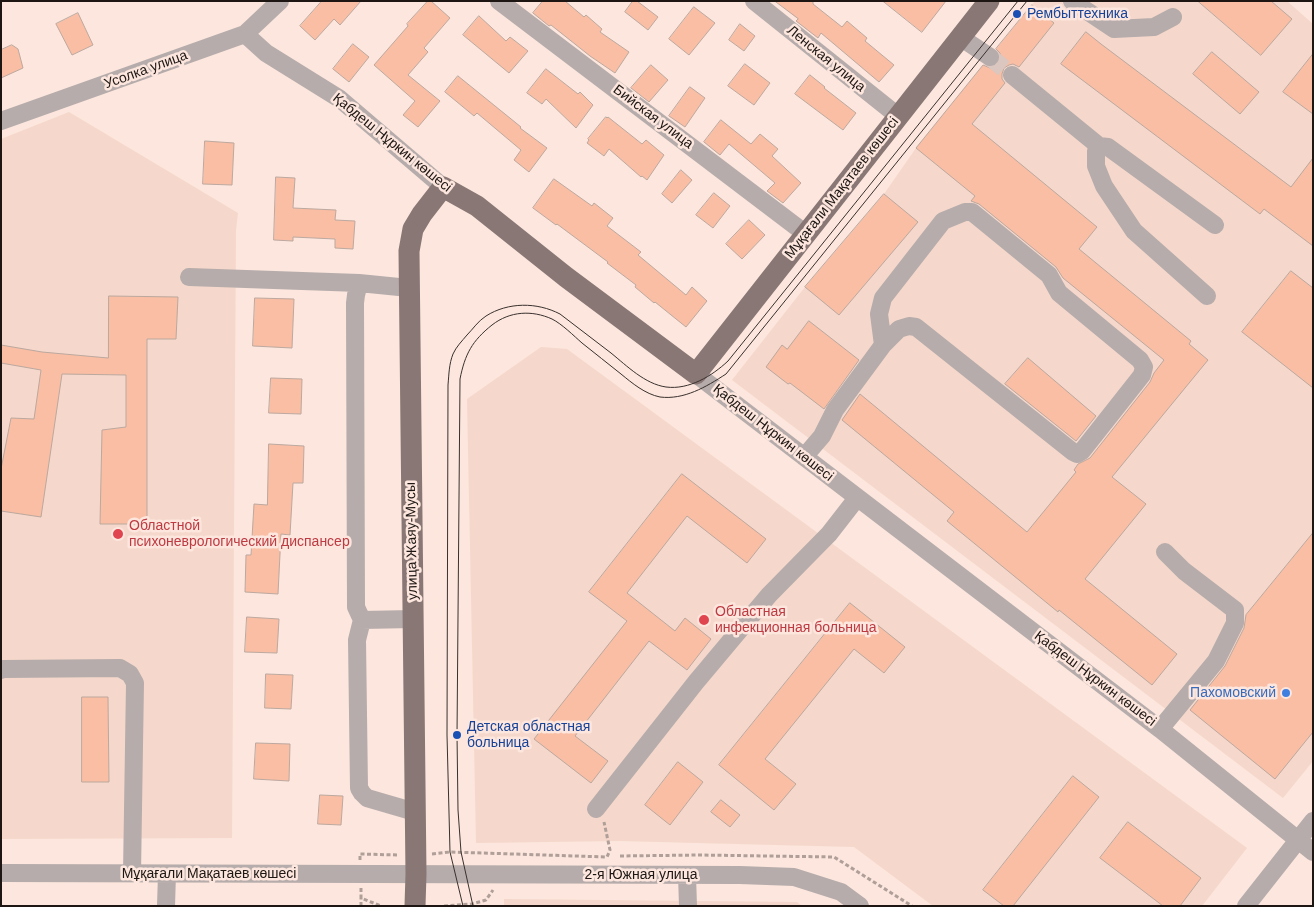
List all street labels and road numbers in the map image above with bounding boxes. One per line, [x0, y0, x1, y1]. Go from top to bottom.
street label: Ленская улица [783, 22, 869, 96]
street label: Усолка улица [102, 47, 190, 93]
street label: Бийская улица [610, 81, 696, 153]
street label: Қабдеш Нұркин көшесі [329, 90, 455, 196]
street label: Мұқағали Мақатаев көшесі [782, 114, 902, 262]
street label: Қабдеш Нұркин көшесі [710, 381, 836, 485]
street label: улица Жаяу-Мусы [403, 482, 421, 600]
street label: Қабдеш Нұркин көшесі [1031, 628, 1159, 730]
street label: Мұқағали Мақатаев көшесі [122, 866, 296, 882]
street label: 2-я Южная улица [585, 867, 697, 883]

